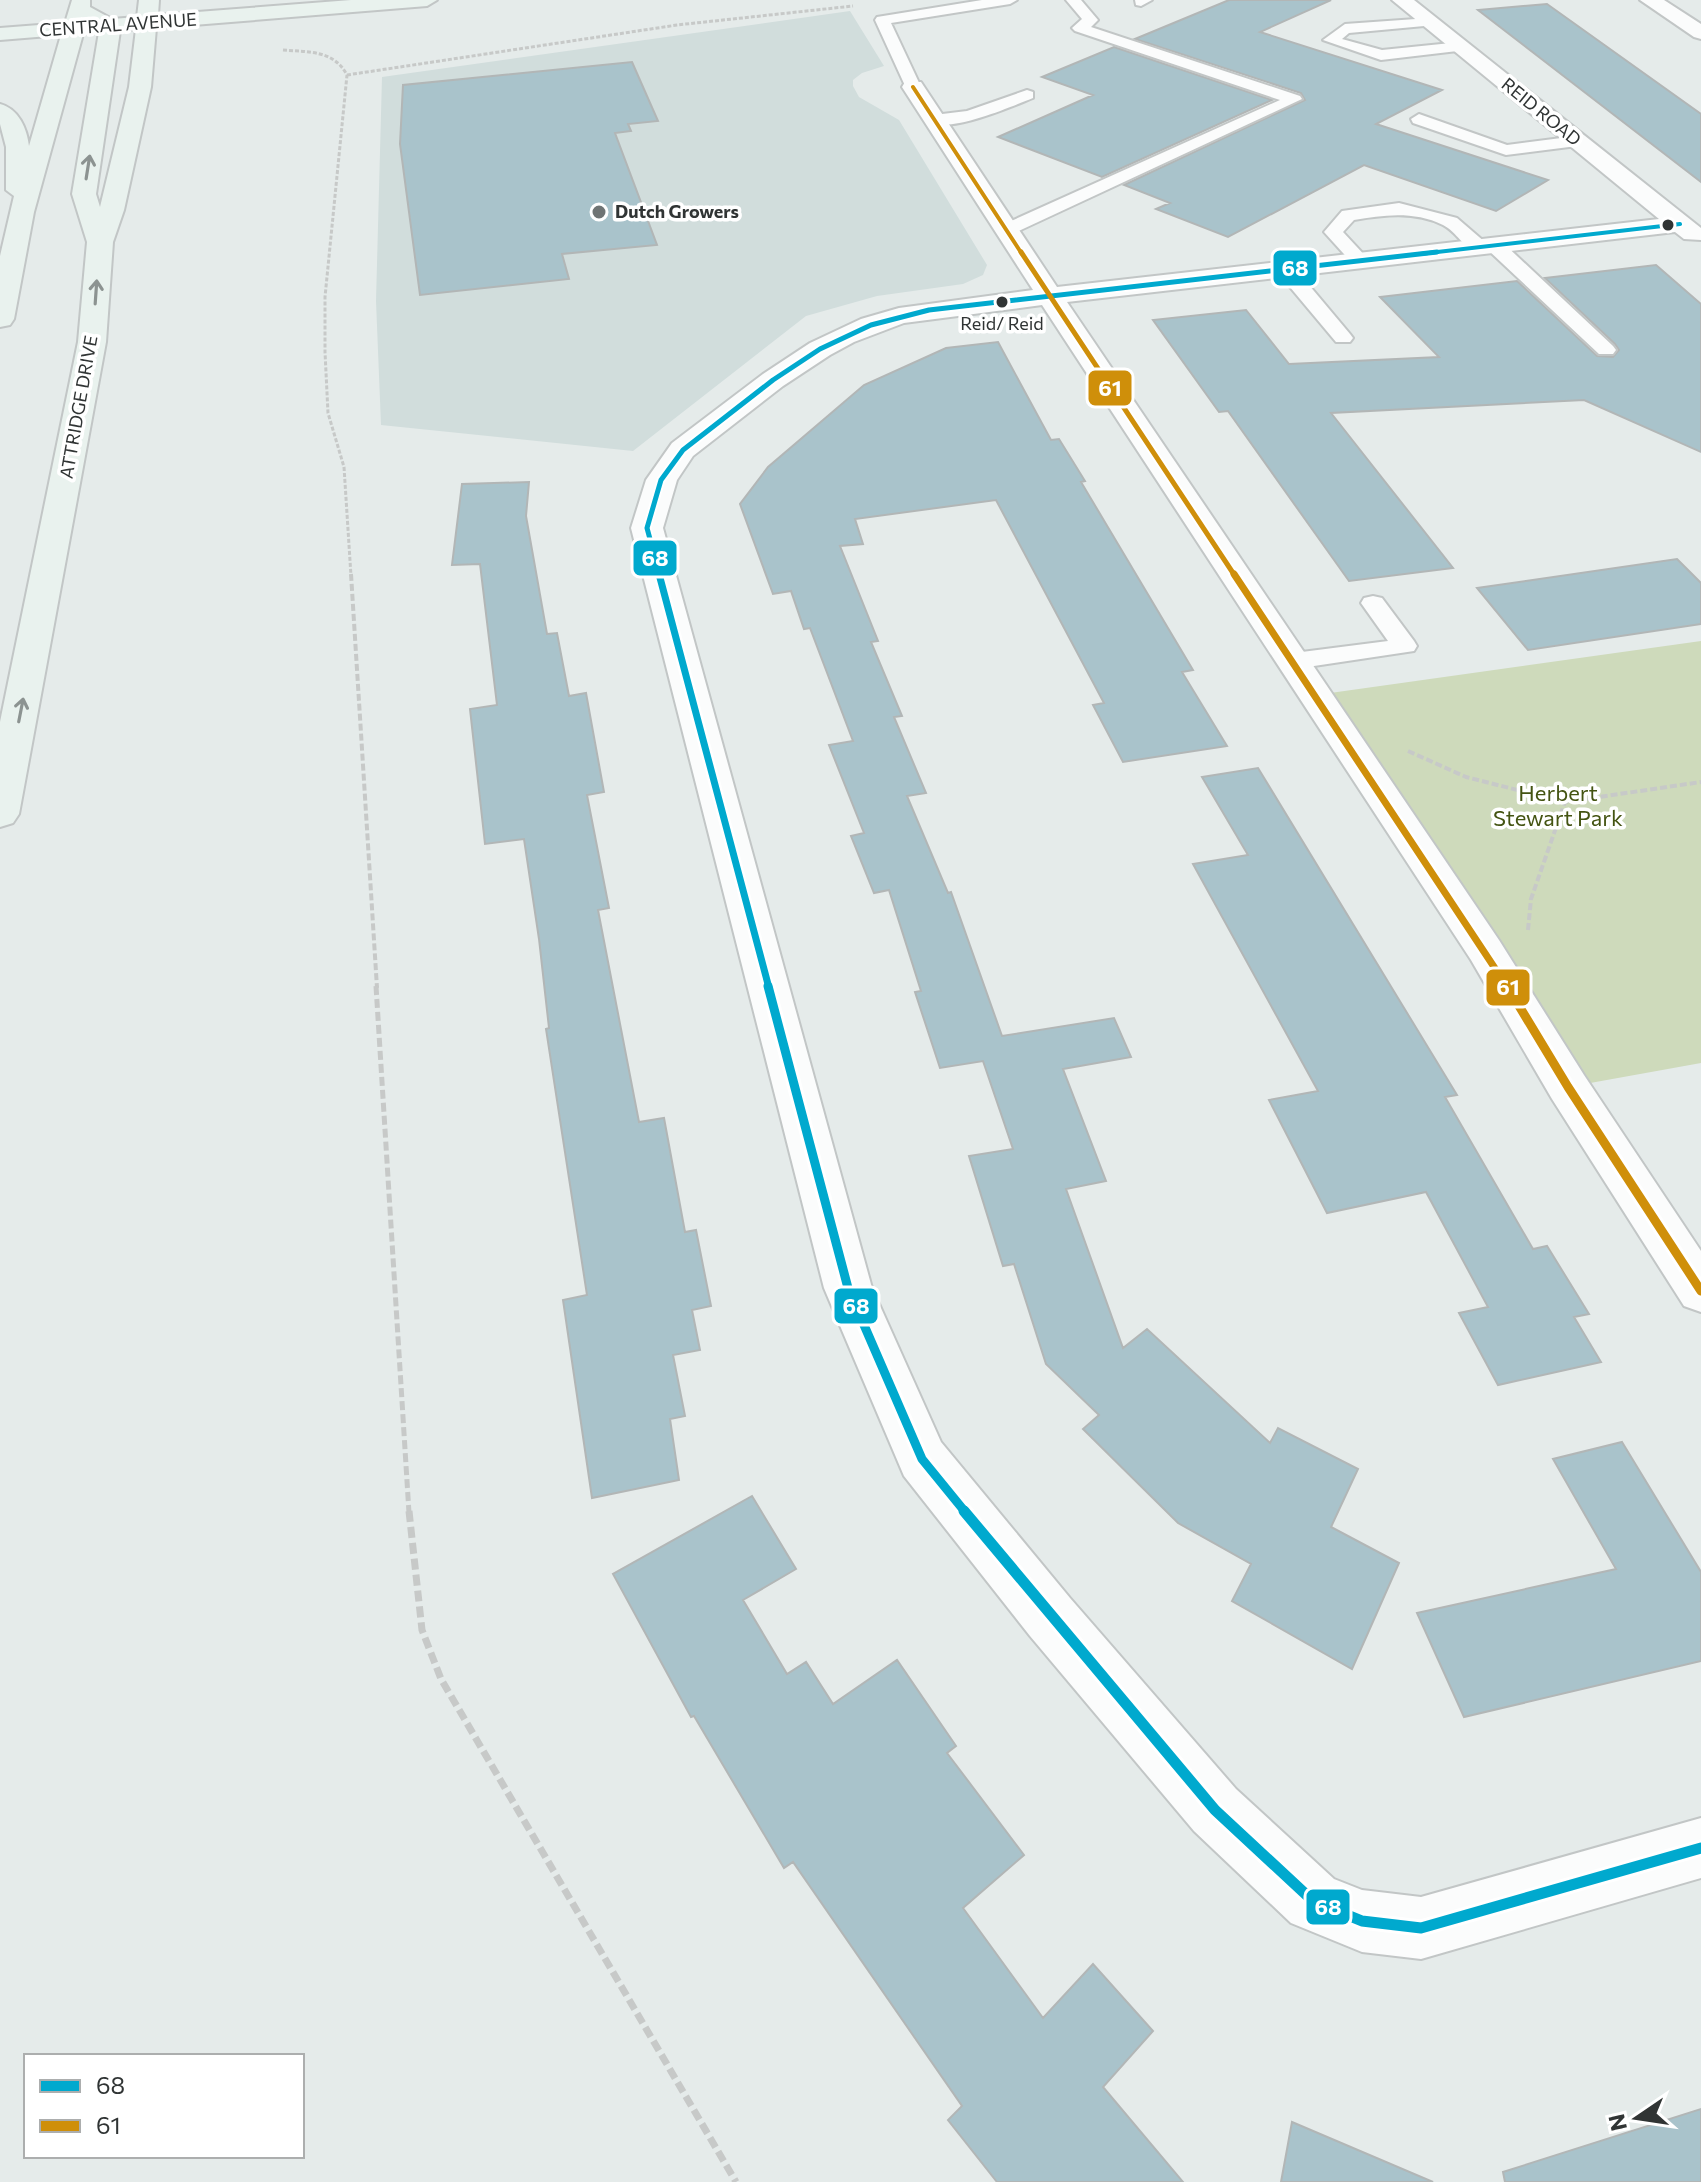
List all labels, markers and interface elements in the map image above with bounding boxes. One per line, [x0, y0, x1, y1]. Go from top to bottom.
street label: CENTRAL AVENUE [38, 8, 197, 40]
street label: REID ROAD [1497, 72, 1586, 150]
one-way arrow [81, 155, 96, 180]
place label: Dutch Growers [615, 200, 739, 222]
marker: Dutch Growers [590, 203, 608, 221]
unlabelled marker [1660, 217, 1676, 233]
line badge: 68 [1272, 249, 1318, 287]
text: 68 [1281, 254, 1309, 281]
one-way arrow [89, 279, 104, 306]
marker: Reid/ Reid [994, 294, 1010, 310]
place label: Reid/ Reid [960, 312, 1044, 334]
street label: ATTRIDGE DRIVE [55, 334, 101, 480]
line badge: 61 [1087, 369, 1133, 407]
text: 61 [1098, 374, 1122, 401]
line badge: 68 [632, 539, 678, 577]
text: 68 [641, 544, 669, 571]
one-way arrow [14, 698, 29, 723]
park label: Herbert Stewart Park [1493, 779, 1623, 831]
line badge: 61 [1485, 968, 1531, 1007]
text: 61 [1496, 973, 1520, 1000]
line badge: 68 [833, 1287, 879, 1325]
text: 68 [842, 1292, 870, 1319]
line badge: 68 [1305, 1888, 1351, 1926]
text: 68 [1314, 1893, 1342, 1920]
legend [24, 2054, 304, 2158]
text: 68 [96, 2070, 125, 2099]
north arrow [1597, 2078, 1677, 2158]
text: 61 [96, 2110, 121, 2139]
text: N [1602, 2112, 1632, 2134]

